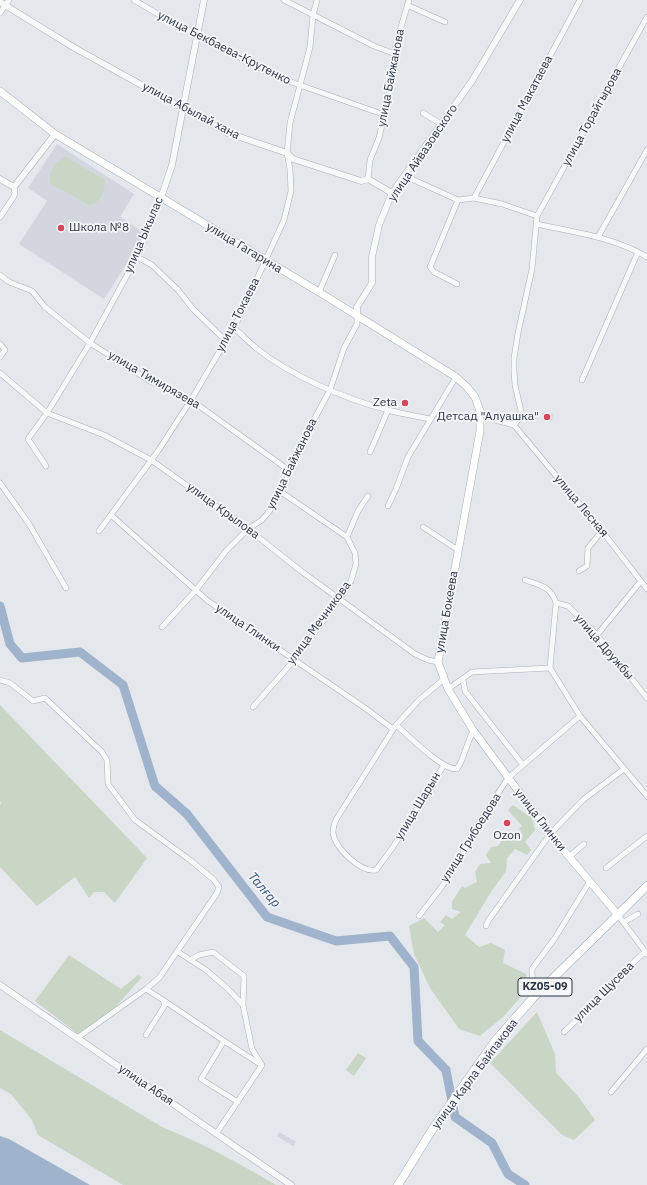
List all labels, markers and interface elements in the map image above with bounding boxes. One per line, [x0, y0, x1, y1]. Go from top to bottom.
street label: улица Бекбаева-Крутенко [155, 8, 293, 88]
street label: улица Байжанова [374, 28, 408, 128]
street label: улица Макатаева [498, 53, 556, 145]
street label: улица Торайгырова [559, 65, 625, 169]
street label: улица Абылай хана [140, 79, 242, 143]
street label: улица Айвазовского [385, 102, 461, 204]
street label: улица Ыкылас [122, 195, 166, 275]
street label: улица Гагарина [203, 220, 285, 276]
place label: Школа №8 [69, 221, 129, 235]
marker: Школа №8 [56, 223, 66, 233]
street label: улица Токаева [213, 275, 263, 355]
street label: улица Тимирязева [105, 348, 203, 412]
place label: Zeta [373, 396, 397, 410]
marker: Zeta [400, 398, 410, 408]
place label: Детсад "Алуашка" [437, 410, 539, 424]
marker: Детсад "Алуашка" [542, 412, 552, 422]
street label: улица Байжанова [264, 416, 320, 512]
street label: улица Лесная [551, 472, 611, 540]
street label: улица Крылова [184, 480, 262, 542]
street label: улица Бокеева [433, 570, 461, 654]
street label: улица Мечникова [284, 579, 354, 667]
street label: улица Глинки [213, 601, 283, 655]
street label: улица Дружбы [572, 611, 636, 683]
street label: улица Шарын [392, 769, 444, 843]
street label: улица Глинки [511, 786, 569, 854]
street label: улица Грибоедова [438, 791, 504, 885]
marker: Ozon [502, 818, 512, 828]
place label: Ozon [493, 829, 521, 843]
water label: Талғар [244, 869, 284, 911]
street label: улица Щусева [571, 959, 637, 1025]
road number: KZ05-09 [518, 978, 572, 996]
street label: улица Карла Байпакова [429, 1016, 521, 1132]
street label: улица Абая [116, 1061, 176, 1109]

